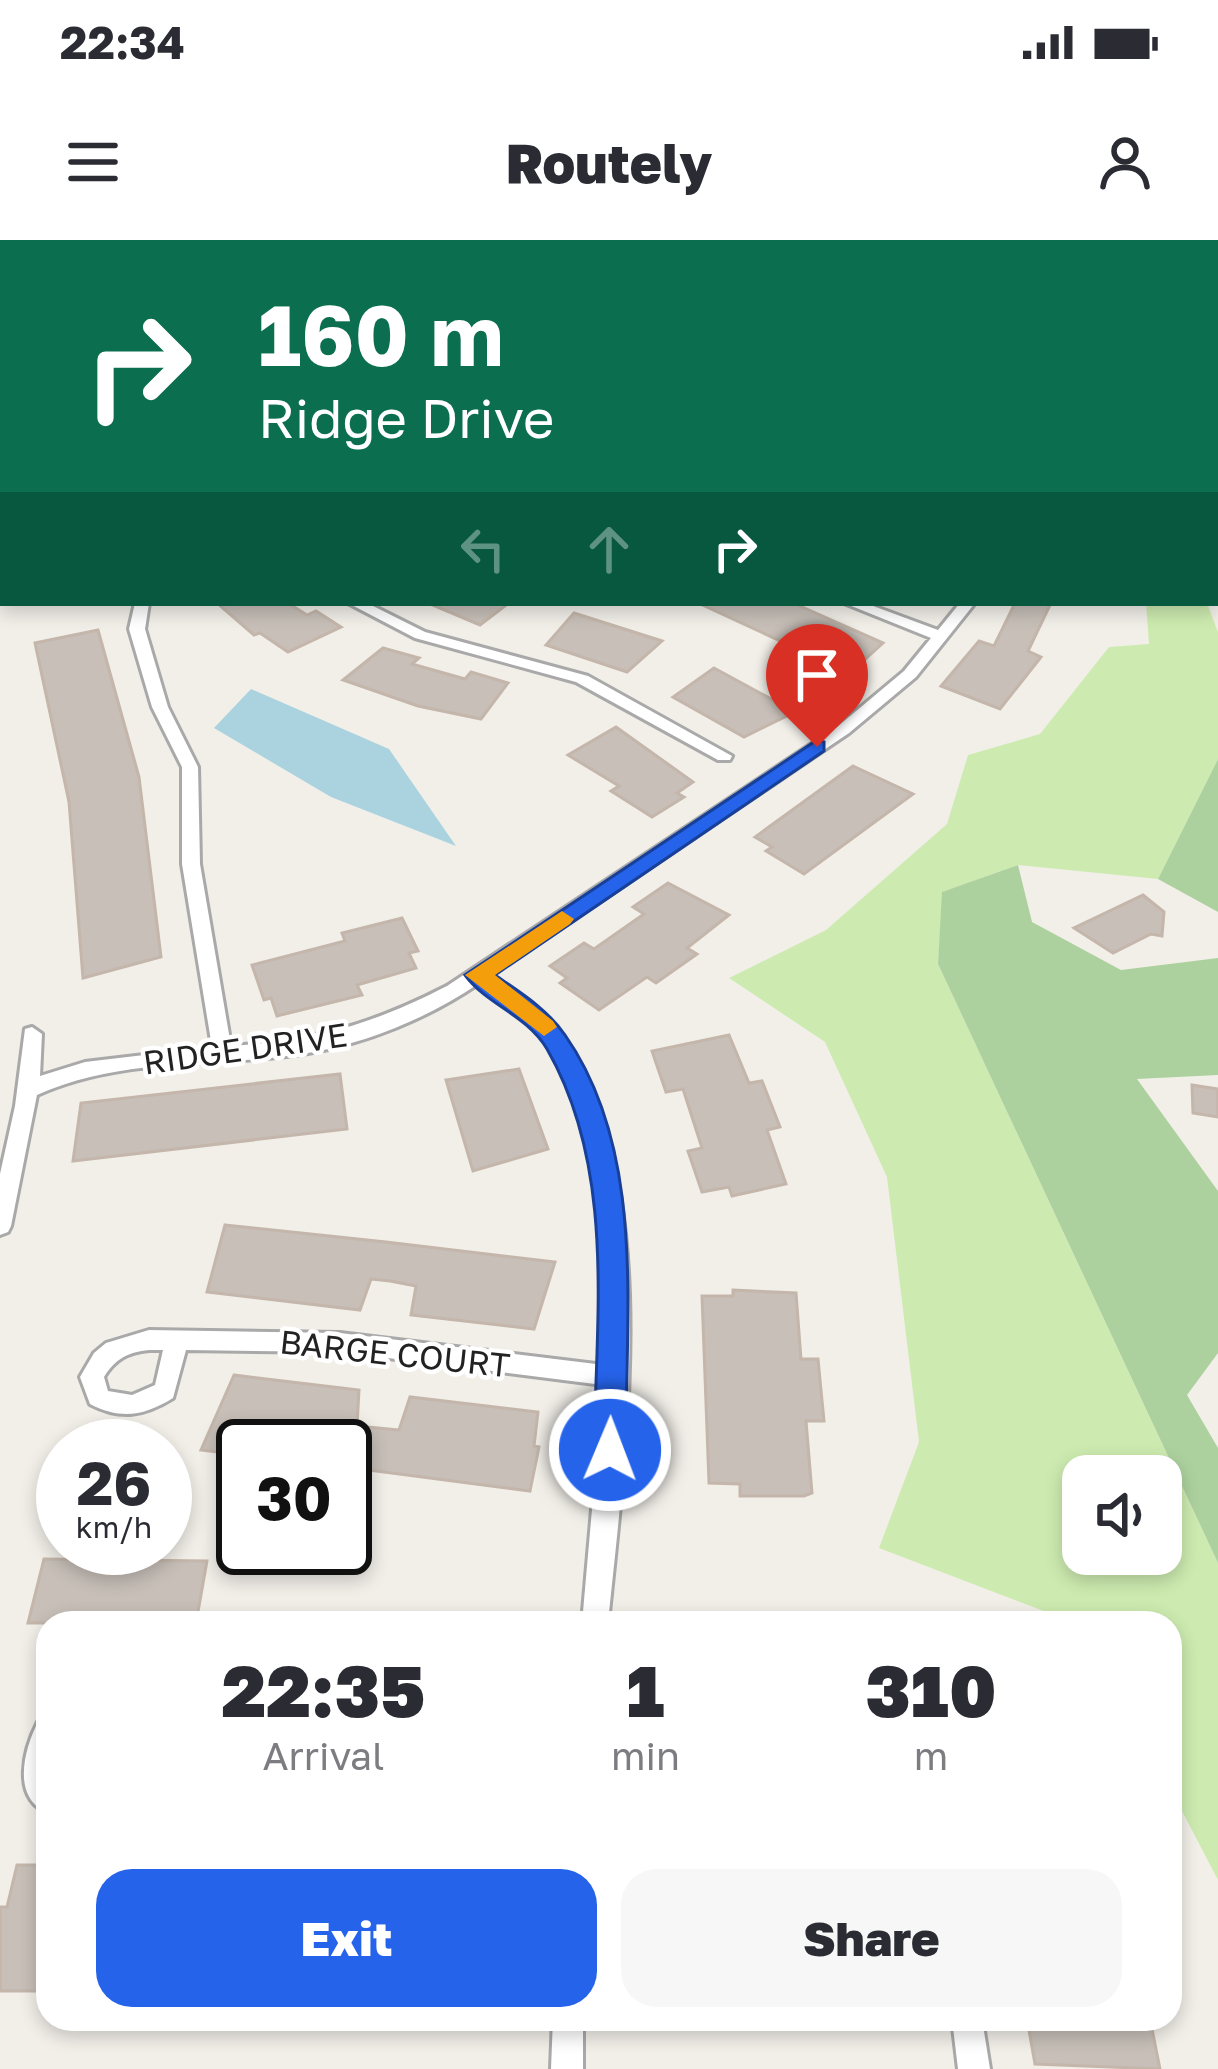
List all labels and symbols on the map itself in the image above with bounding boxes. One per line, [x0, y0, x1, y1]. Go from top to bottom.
pin [766, 624, 868, 747]
street label: RIDGE DRIVE [140, 1014, 350, 1082]
street label: BARGE COURT [278, 1322, 512, 1384]
position arrow [547, 1387, 673, 1513]
speed limit sign: 30 [216, 1419, 372, 1575]

